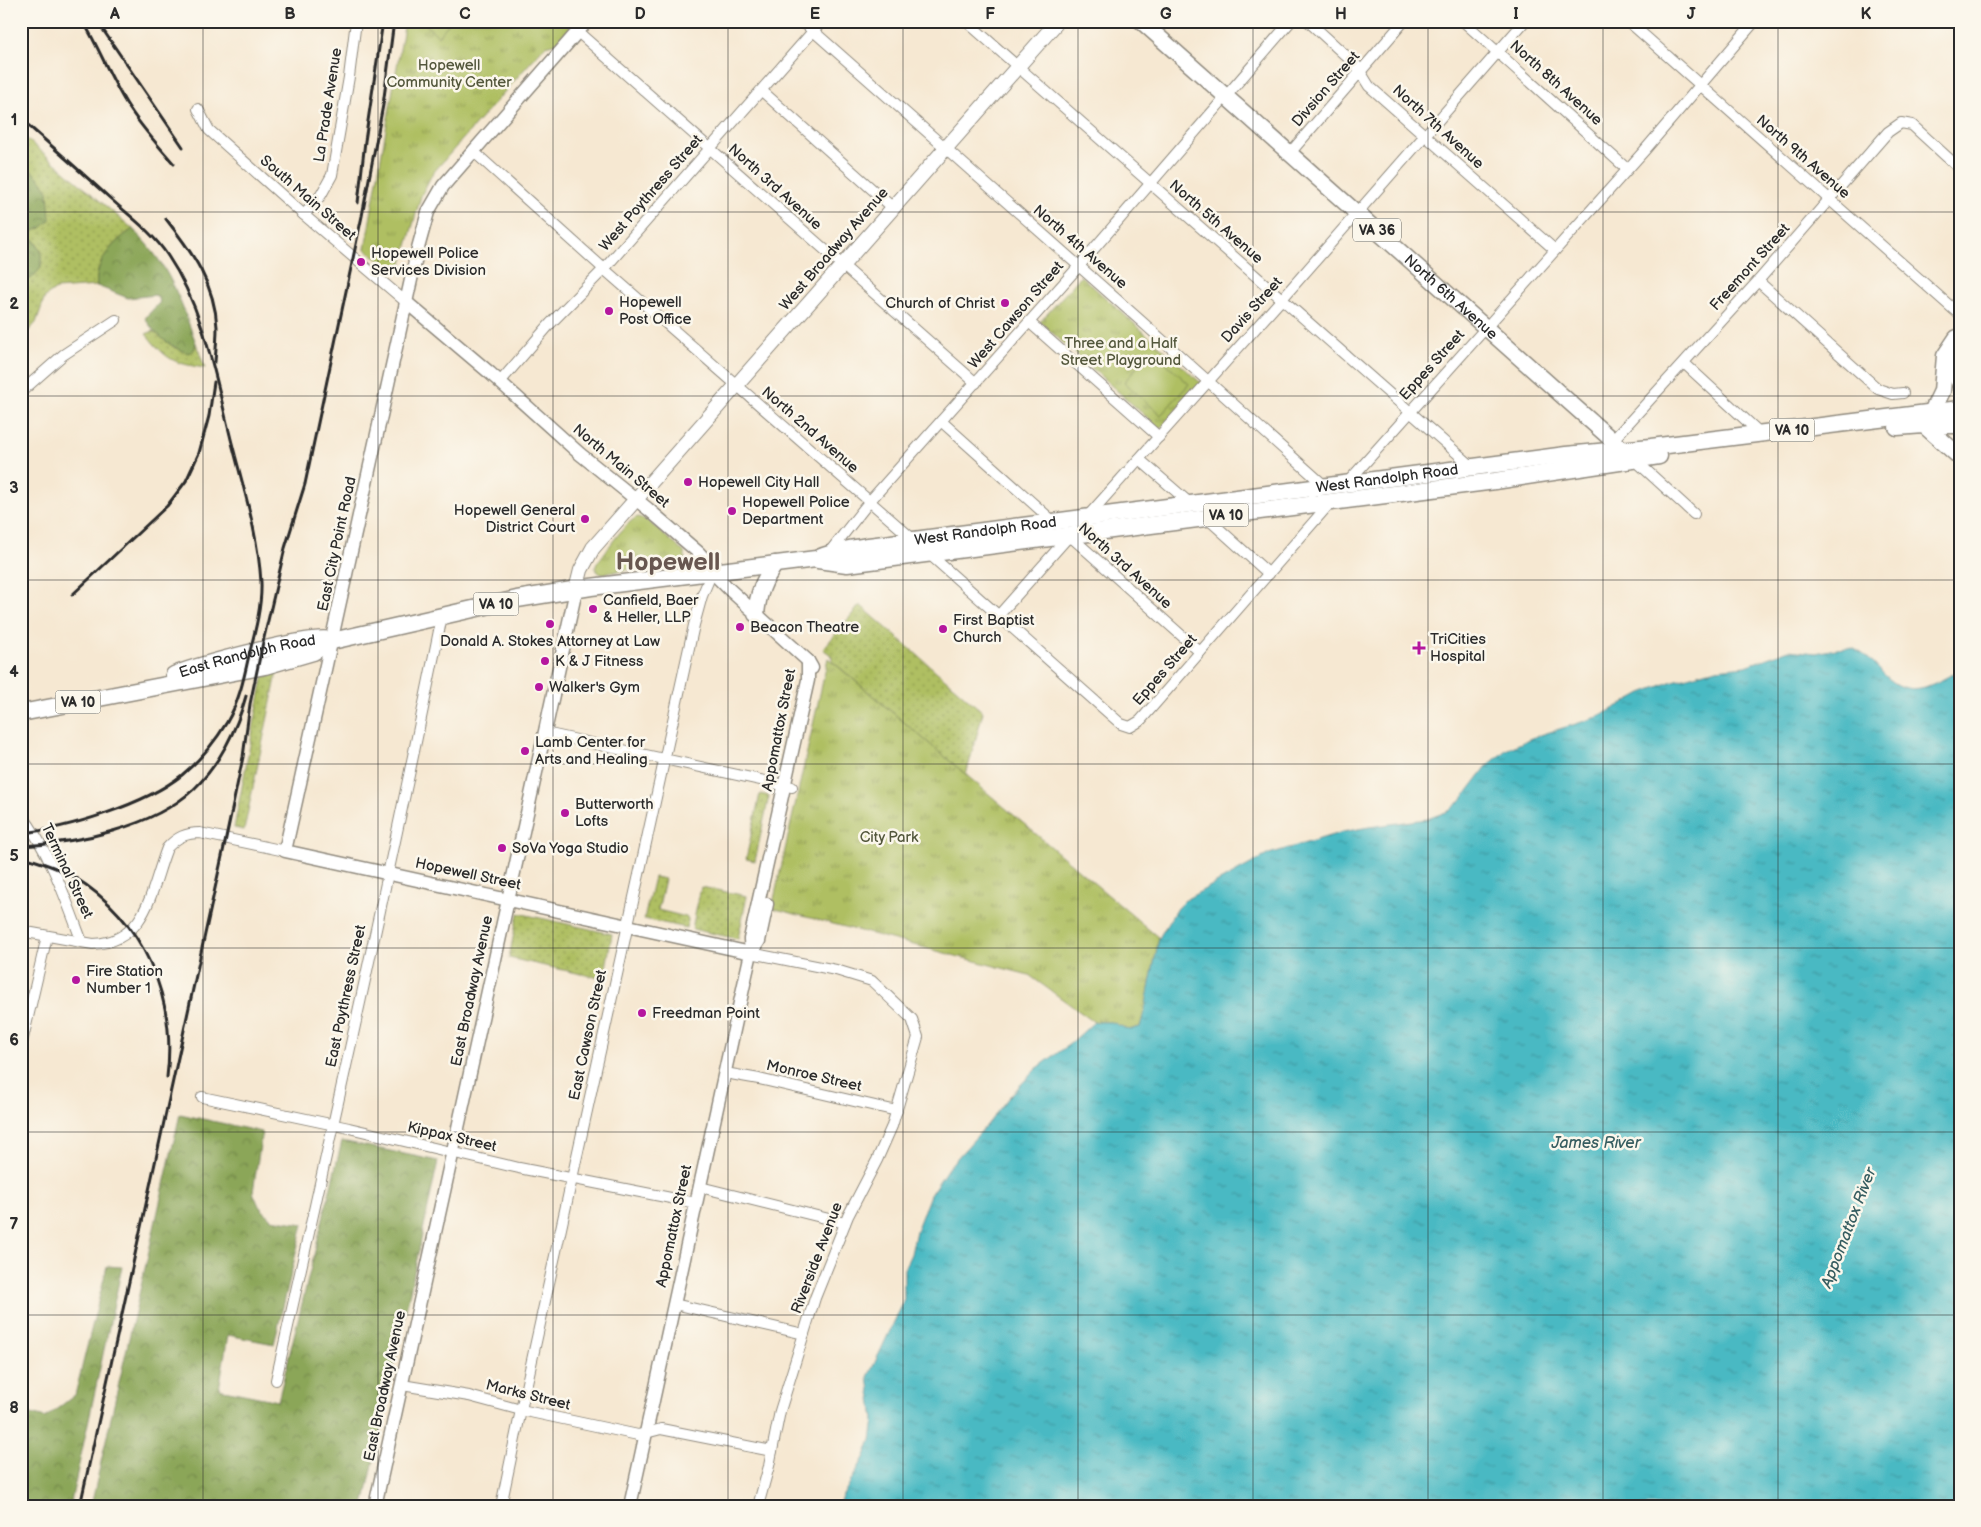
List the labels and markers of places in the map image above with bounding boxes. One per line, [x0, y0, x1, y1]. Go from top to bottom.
place label: Hopewell Police Services Division [371, 244, 486, 280]
marker: Hopewell Police Services Division [355, 256, 367, 268]
place label: Hopewell Post Office [619, 293, 692, 329]
place label: Church of Christ [885, 294, 995, 313]
marker: Church of Christ [999, 297, 1011, 309]
marker: Hopewell Post Office [603, 305, 615, 317]
place label: Hopewell City Hall [698, 473, 819, 492]
marker: Hopewell City Hall [682, 476, 694, 488]
place label: Hopewell Police Department [742, 493, 850, 529]
place label: Hopewell General District Court [454, 501, 575, 537]
marker: Hopewell Police Department [726, 505, 738, 517]
marker: Hopewell General District Court [579, 513, 591, 525]
place label: Canfield, Baer & Heller, LLP [603, 591, 699, 627]
marker: Canfield, Baer & Heller, LLP [587, 603, 599, 615]
place label: First Baptist Church [953, 611, 1035, 647]
marker: Donald A. Stokes Attorney at Law [544, 618, 556, 630]
place label: Beacon Theatre [750, 618, 859, 637]
marker: Beacon Theatre [734, 621, 746, 633]
marker: First Baptist Church [937, 623, 949, 635]
place label: TriCities Hospital [1430, 630, 1486, 666]
place label: Donald A. Stokes Attorney at Law [440, 632, 660, 651]
marker: TriCities Hospital [1412, 641, 1426, 655]
place label: K & J Fitness [555, 652, 644, 671]
marker: K & J Fitness [539, 655, 551, 667]
place label: Walker's Gym [549, 678, 640, 697]
marker: Walker's Gym [533, 681, 545, 693]
place label: Lamb Center for Arts and Healing [535, 733, 648, 769]
marker: Lamb Center for Arts and Healing [519, 745, 531, 757]
place label: Butterworth Lofts [575, 795, 654, 831]
marker: Butterworth Lofts [559, 807, 571, 819]
place label: SoVa Yoga Studio [512, 839, 629, 858]
marker: SoVa Yoga Studio [496, 842, 508, 854]
place label: Fire Station Number 1 [86, 962, 163, 998]
marker: Fire Station Number 1 [70, 974, 82, 986]
place label: Freedman Point [652, 1004, 760, 1023]
marker: Freedman Point [636, 1007, 648, 1019]

